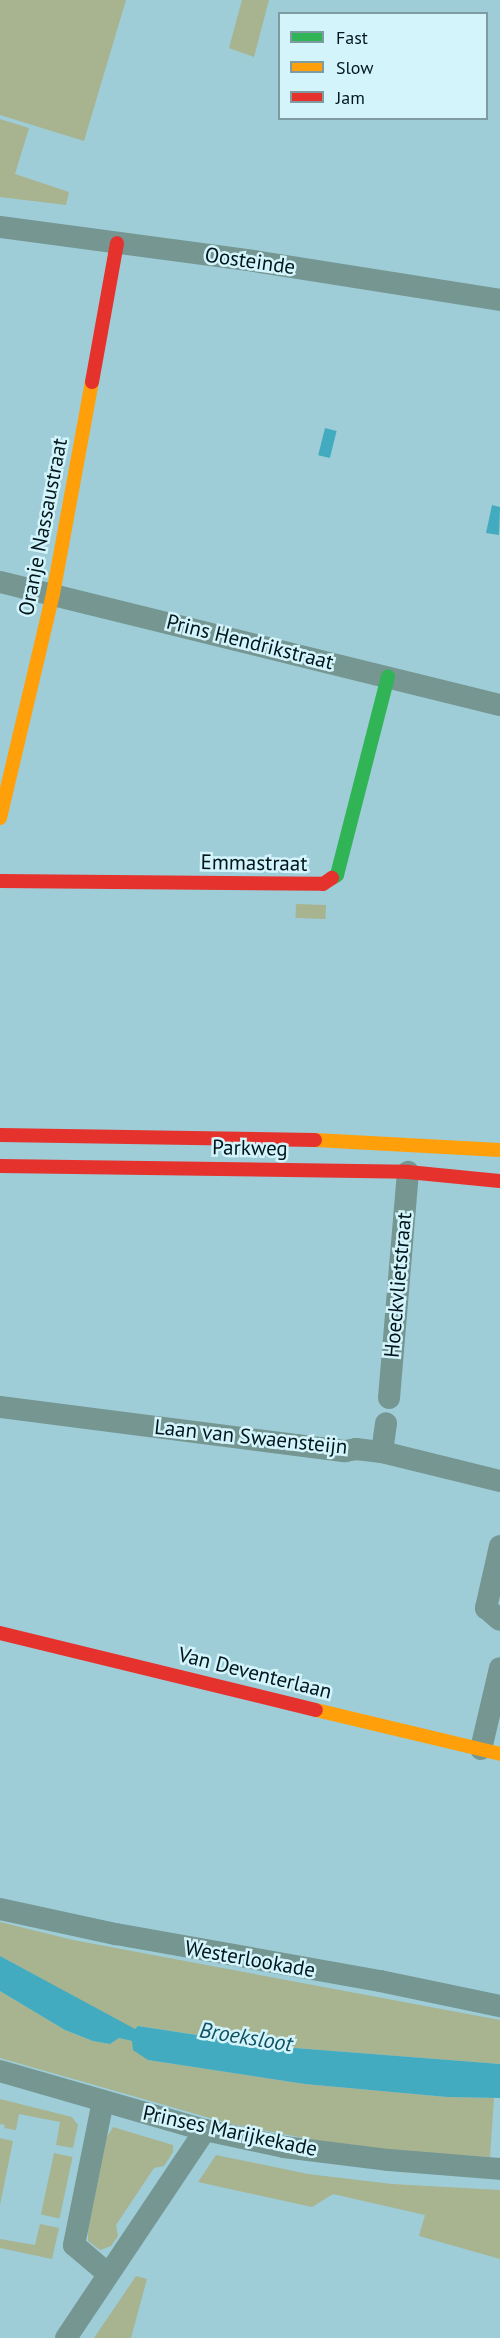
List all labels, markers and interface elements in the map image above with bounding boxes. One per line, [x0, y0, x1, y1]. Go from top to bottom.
legend [278, 12, 488, 120]
text: Fast [336, 26, 368, 49]
text: Slow [336, 56, 374, 79]
text: Jam [336, 86, 365, 109]
street label: Oosteinde [203, 242, 297, 280]
street label: Oranje Nassaustraat [13, 436, 73, 618]
street label: Prins Hendrikstraat [164, 609, 336, 675]
street label: Emmastraat [200, 849, 308, 877]
street label: Parkweg [212, 1135, 288, 1161]
street label: Hoeckvlietstraat [379, 1211, 417, 1359]
street label: Laan van Swaensteijn [153, 1414, 349, 1460]
street label: Van Deventerlaan [176, 1642, 334, 1704]
street label: Westerlookade [183, 1935, 317, 1983]
water label: Broeksloot [198, 2017, 294, 2057]
street label: Prinses Marijkekade [141, 2100, 319, 2162]

